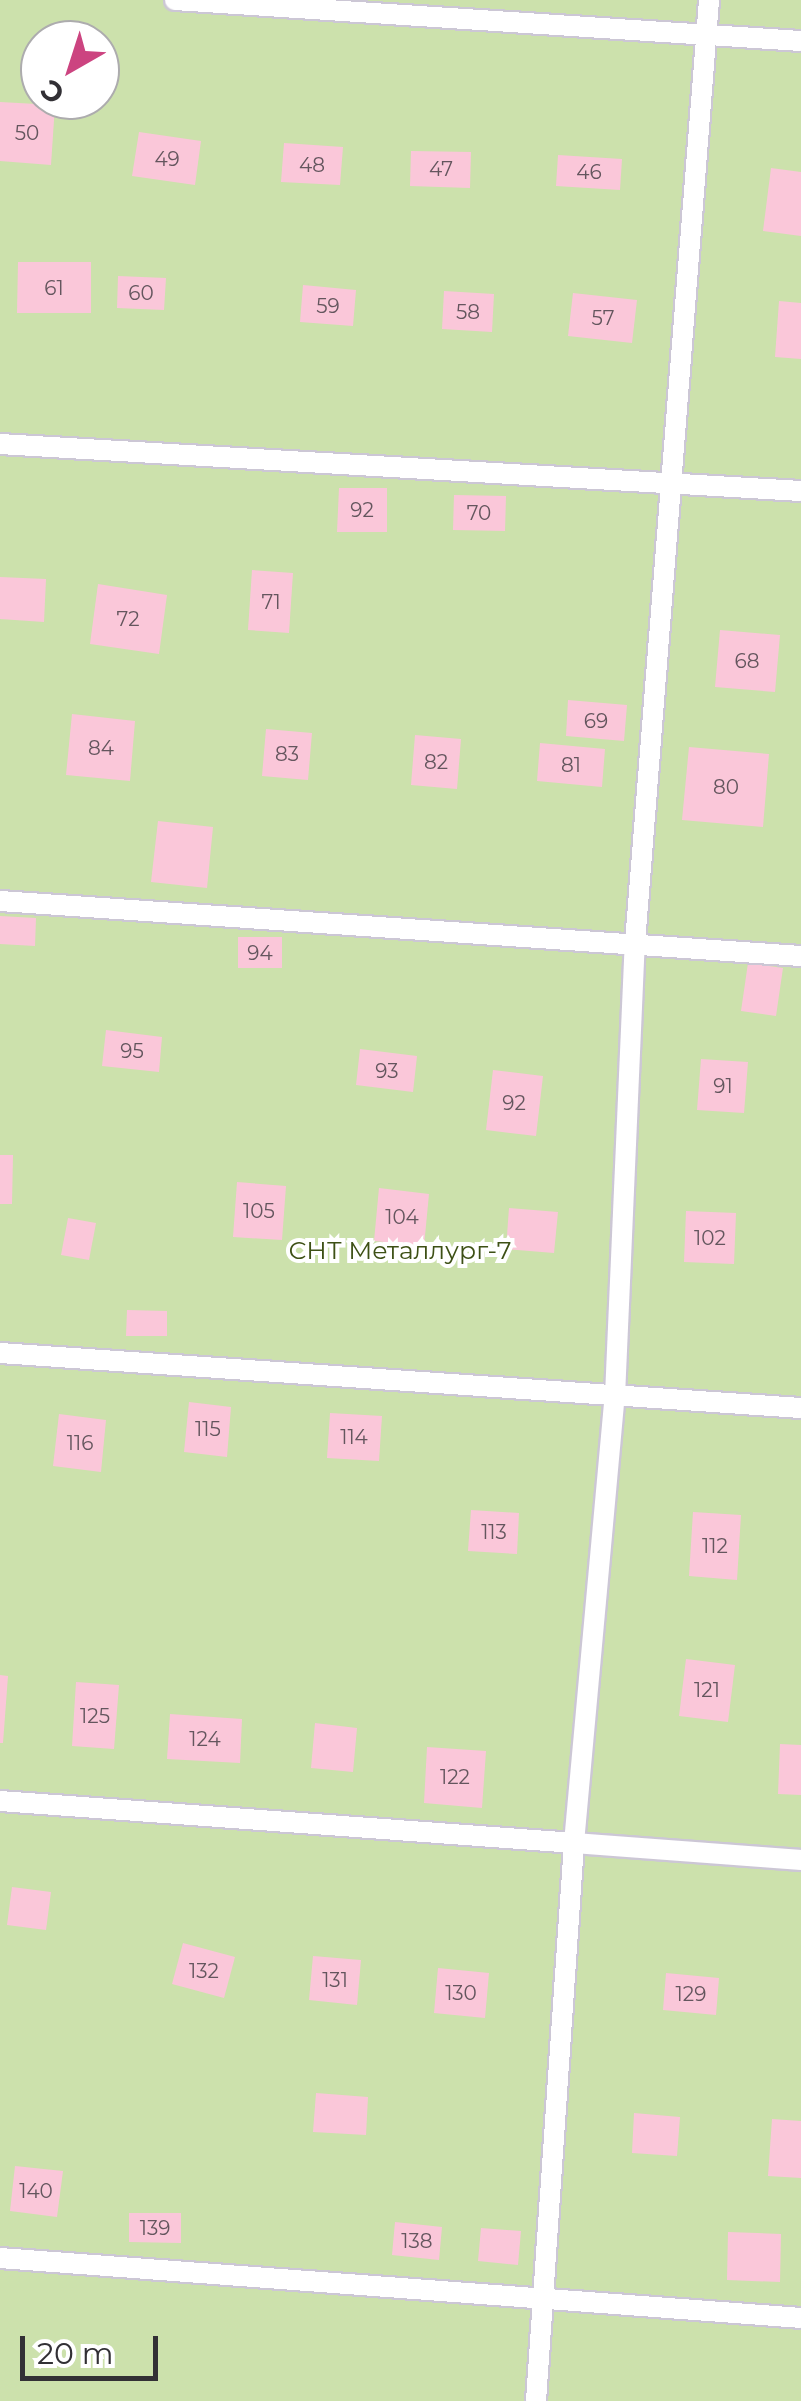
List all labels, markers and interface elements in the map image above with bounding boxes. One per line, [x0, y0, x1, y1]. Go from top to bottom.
north arrow [20, 20, 120, 120]
text: С [34, 72, 71, 111]
house number: 50 [15, 121, 39, 145]
house number: 49 [154, 147, 180, 171]
house number: 48 [299, 153, 325, 177]
house number: 47 [429, 157, 453, 181]
house number: 46 [576, 160, 602, 184]
house number: 61 [44, 276, 64, 300]
house number: 60 [128, 281, 154, 305]
house number: 59 [316, 294, 340, 318]
house number: 58 [456, 300, 480, 324]
house number: 57 [592, 306, 614, 330]
house number: 92 [350, 498, 374, 522]
house number: 70 [467, 501, 491, 525]
house number: 71 [261, 590, 281, 614]
house number: 72 [116, 607, 140, 631]
house number: 68 [735, 649, 759, 673]
house number: 69 [584, 709, 608, 733]
house number: 84 [88, 736, 114, 760]
house number: 83 [275, 742, 299, 766]
house number: 82 [424, 750, 448, 774]
house number: 81 [561, 753, 581, 777]
house number: 80 [713, 775, 739, 799]
house number: 94 [247, 941, 273, 965]
house number: 95 [120, 1039, 144, 1063]
house number: 93 [375, 1059, 399, 1083]
house number: 91 [713, 1074, 733, 1098]
house number: 92 [502, 1091, 526, 1115]
house number: 105 [243, 1199, 275, 1223]
house number: 104 [385, 1205, 419, 1229]
house number: 102 [694, 1226, 726, 1250]
park label: СНТ Металлург-7 [288, 1235, 512, 1265]
house number: 115 [195, 1417, 221, 1441]
house number: 114 [340, 1425, 368, 1449]
house number: 116 [67, 1431, 93, 1455]
house number: 113 [481, 1520, 507, 1544]
house number: 112 [702, 1534, 728, 1558]
house number: 121 [694, 1678, 720, 1702]
house number: 125 [80, 1704, 110, 1728]
house number: 124 [189, 1727, 221, 1751]
house number: 122 [440, 1765, 470, 1789]
house number: 132 [189, 1959, 219, 1983]
house number: 131 [322, 1968, 348, 1992]
house number: 130 [445, 1981, 477, 2005]
house number: 129 [676, 1982, 706, 2006]
house number: 140 [19, 2179, 53, 2203]
house number: 139 [140, 2216, 170, 2240]
house number: 138 [401, 2229, 433, 2253]
scale bar [25, 2316, 162, 2378]
text: 20 m [37, 2335, 114, 2372]

